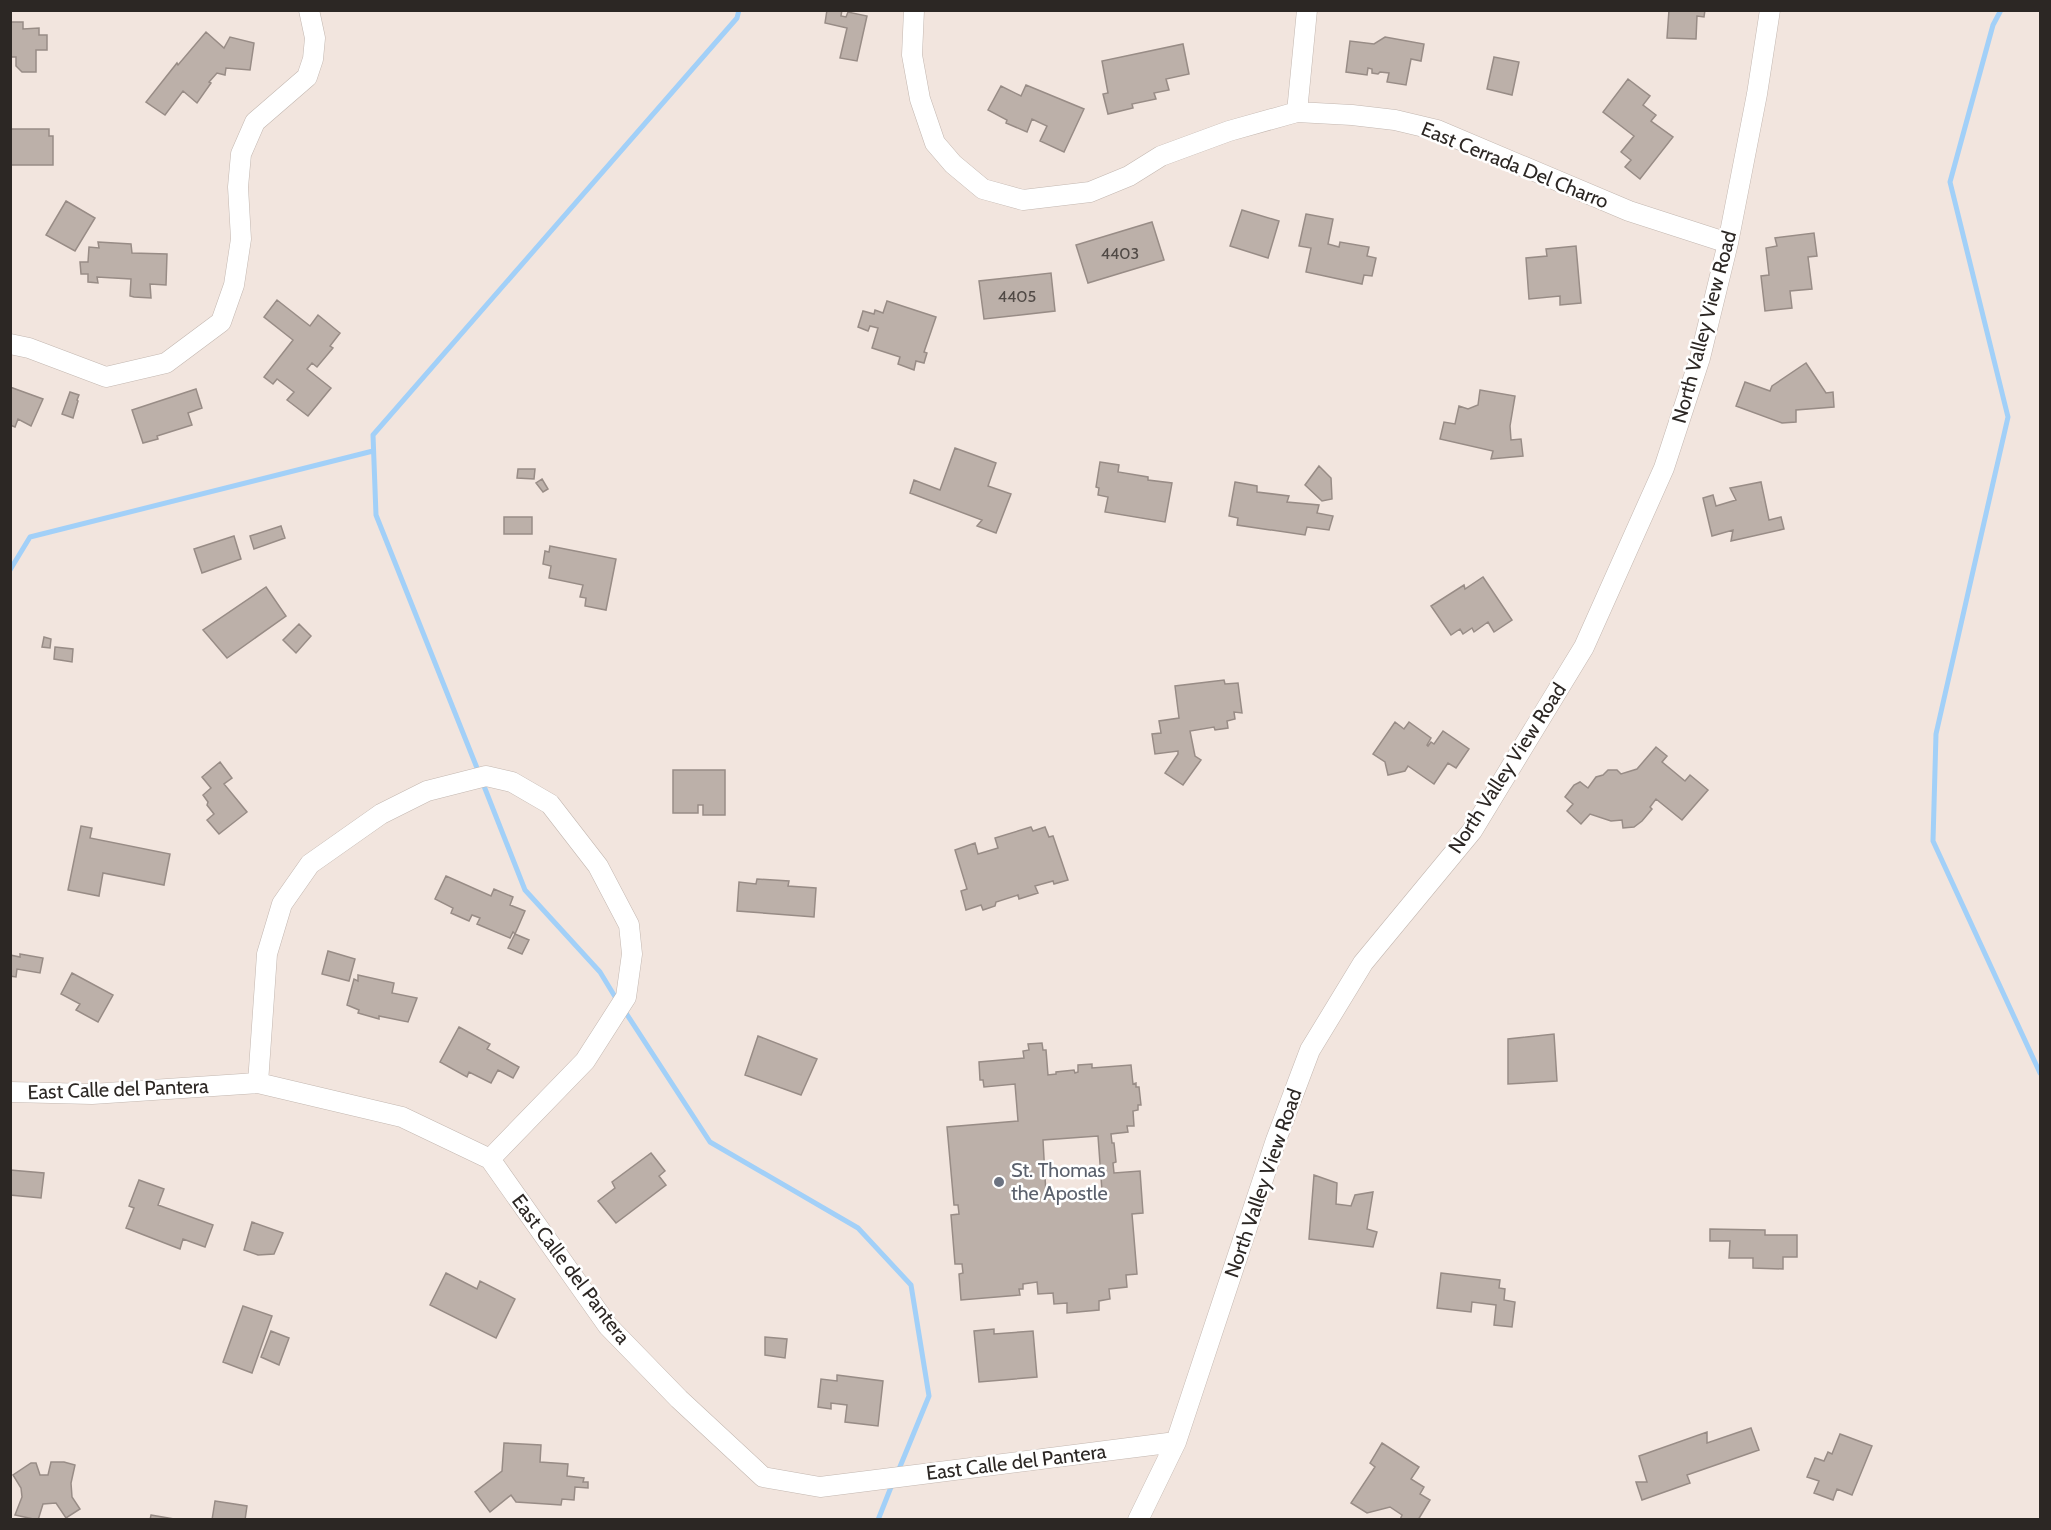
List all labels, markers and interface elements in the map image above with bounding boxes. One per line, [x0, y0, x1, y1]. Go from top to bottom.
street label: East Cerrada Del Charro [1418, 116, 1612, 214]
street label: North Valley View Road [1667, 228, 1741, 426]
house number: 4403 [1101, 244, 1139, 263]
house number: 4405 [998, 287, 1036, 306]
street label: North Valley View Road [1443, 678, 1571, 858]
street label: East Calle del Pantera [27, 1074, 209, 1104]
street label: North Valley View Road [1219, 1085, 1307, 1281]
place label: St. Thomas the Apostle [1011, 1158, 1108, 1205]
marker: St. Thomas the Apostle [992, 1175, 1006, 1189]
street label: East Calle del Pantera [507, 1189, 635, 1349]
street label: East Calle del Pantera [925, 1439, 1108, 1485]

